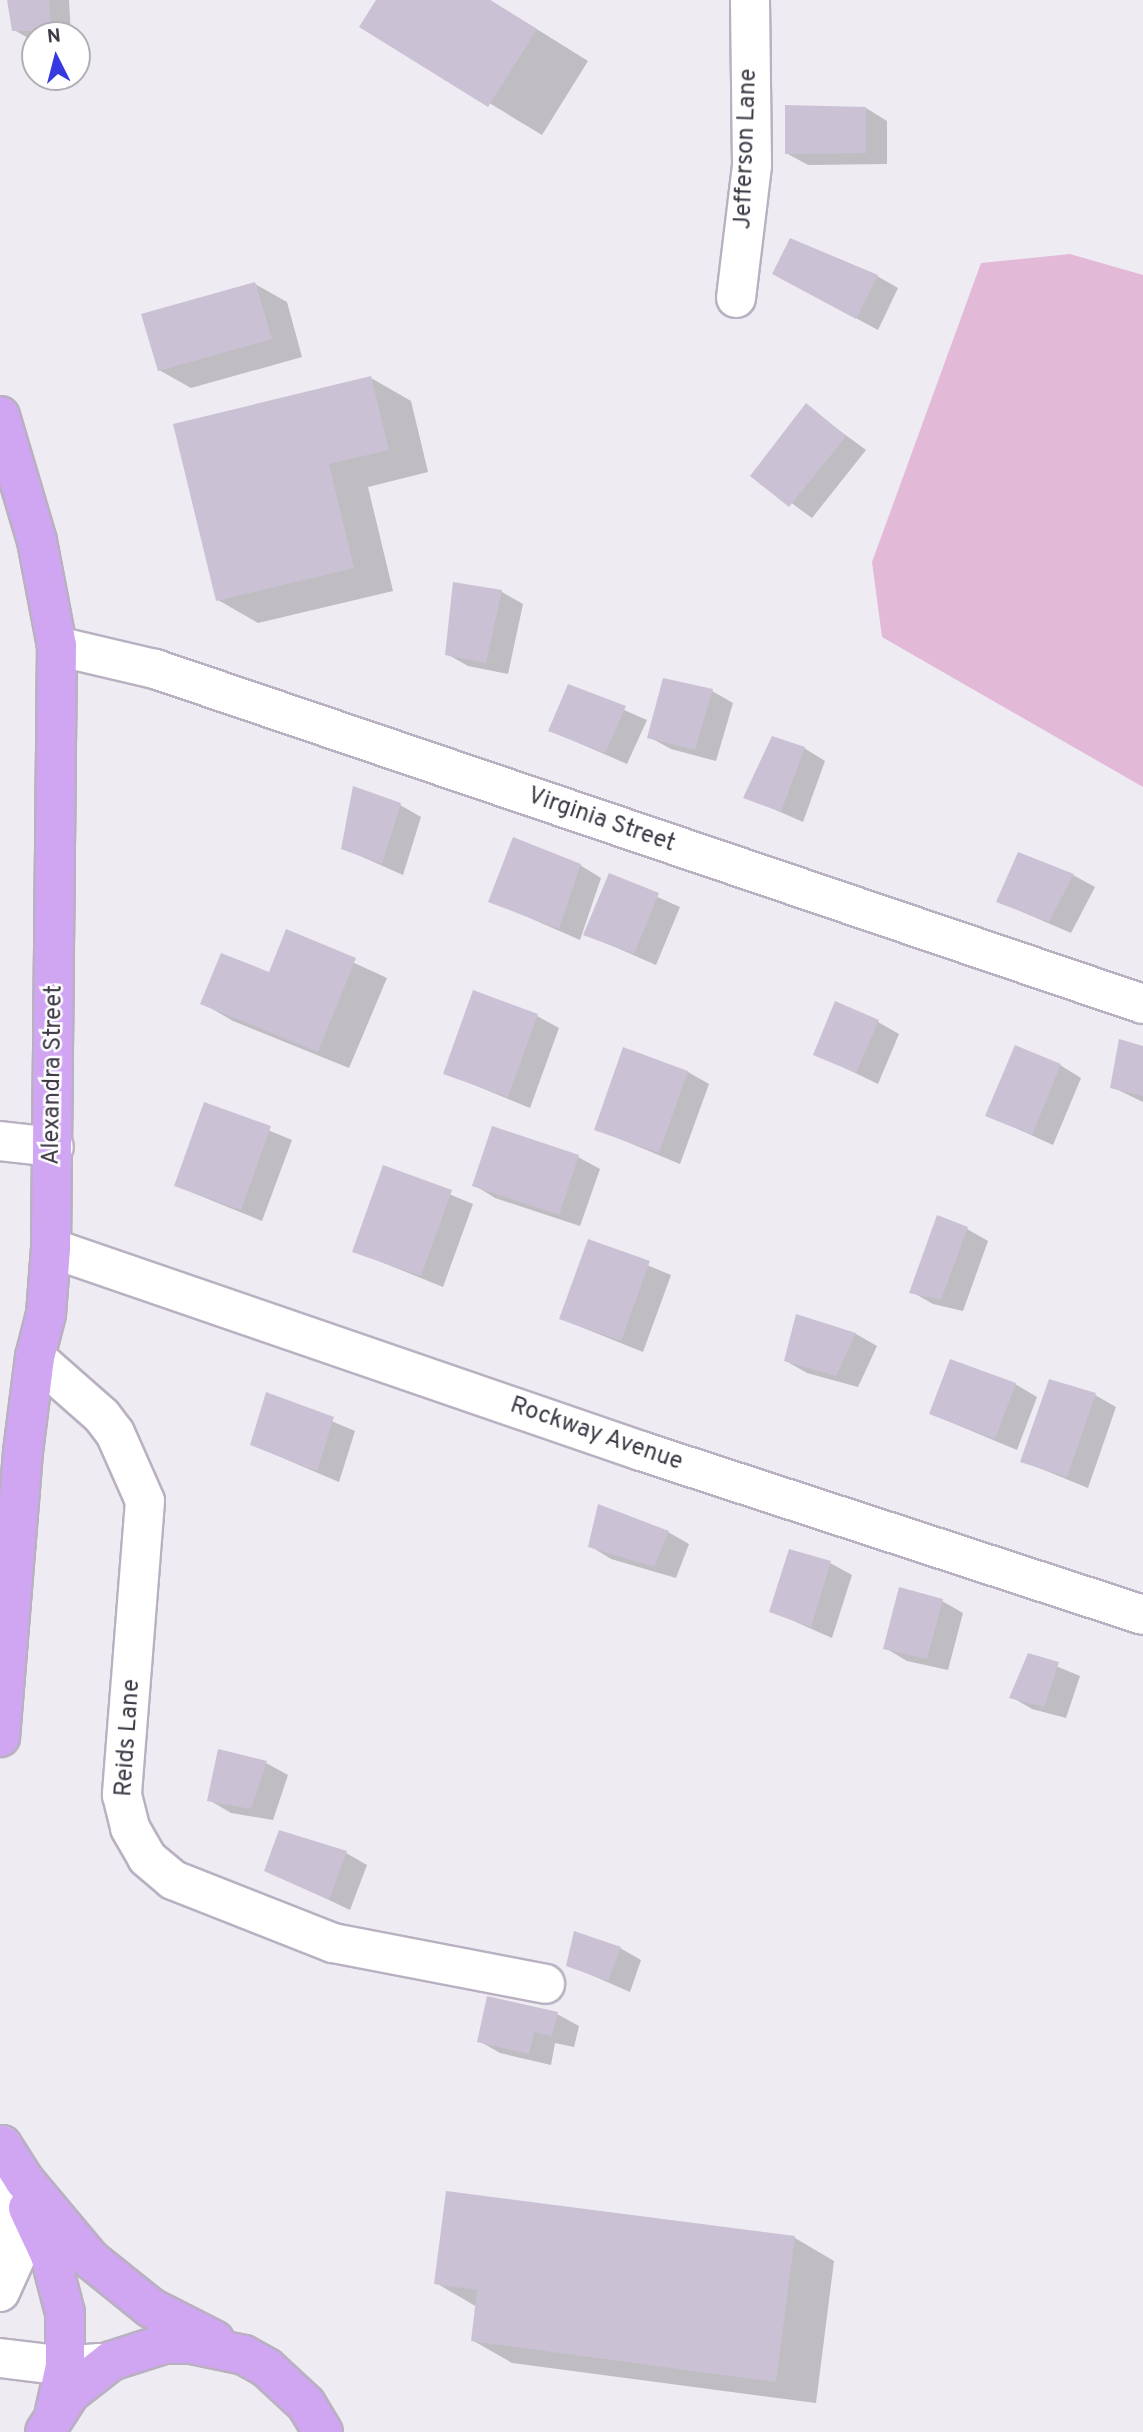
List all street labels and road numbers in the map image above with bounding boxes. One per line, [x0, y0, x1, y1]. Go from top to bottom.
street label: Jefferson Lane [730, 68, 764, 230]
street label: Virginia Street [523, 782, 679, 860]
street label: Alexandra Street [38, 985, 70, 1165]
street label: Rockway Avenue [505, 1392, 687, 1478]
street label: Reids Lane [111, 1678, 147, 1798]

